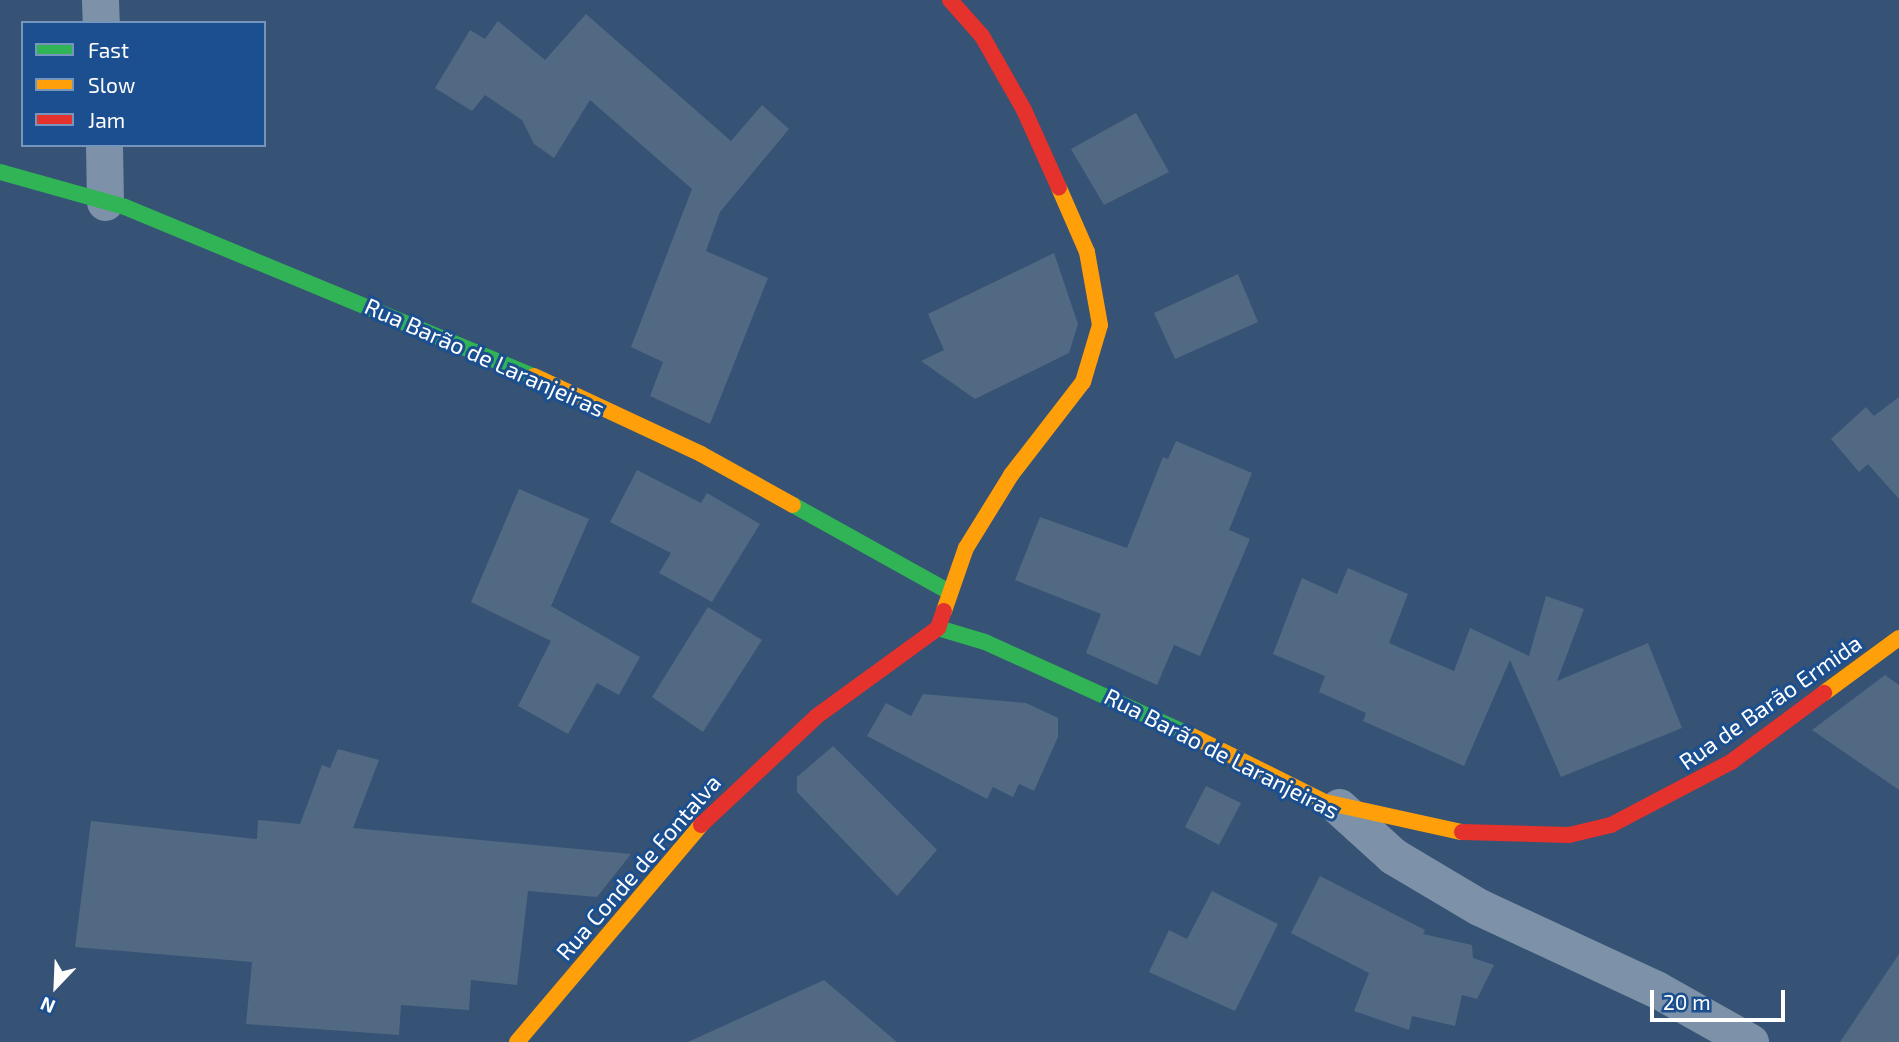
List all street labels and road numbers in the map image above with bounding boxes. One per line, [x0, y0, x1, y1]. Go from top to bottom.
street label: Rua Barão de Laranjeiras [361, 292, 609, 422]
street label: Rua de Barão Ermida [1673, 629, 1867, 775]
street label: Rua Barão de Laranjeiras [1100, 682, 1344, 824]
street label: Rua Conde de Fontalva [550, 769, 726, 965]

